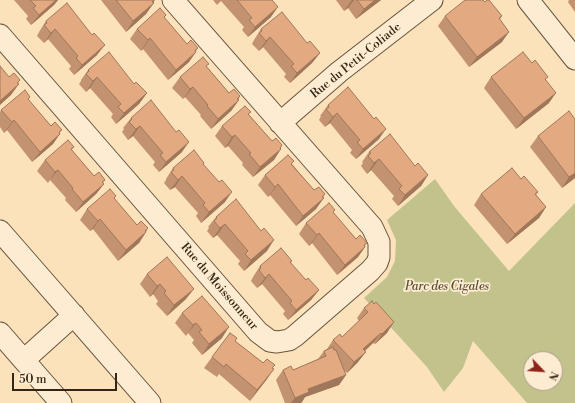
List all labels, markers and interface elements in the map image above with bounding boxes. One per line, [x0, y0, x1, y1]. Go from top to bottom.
street label: Rue du Petit-Coliade [308, 20, 404, 102]
street label: Rue du Moissonneur [177, 240, 261, 334]
park label: Parc des Cigales [405, 280, 489, 294]
north arrow [523, 351, 563, 391]
scale bar [14, 365, 119, 391]
text: N [545, 369, 561, 383]
text: 50 m [19, 372, 47, 387]

